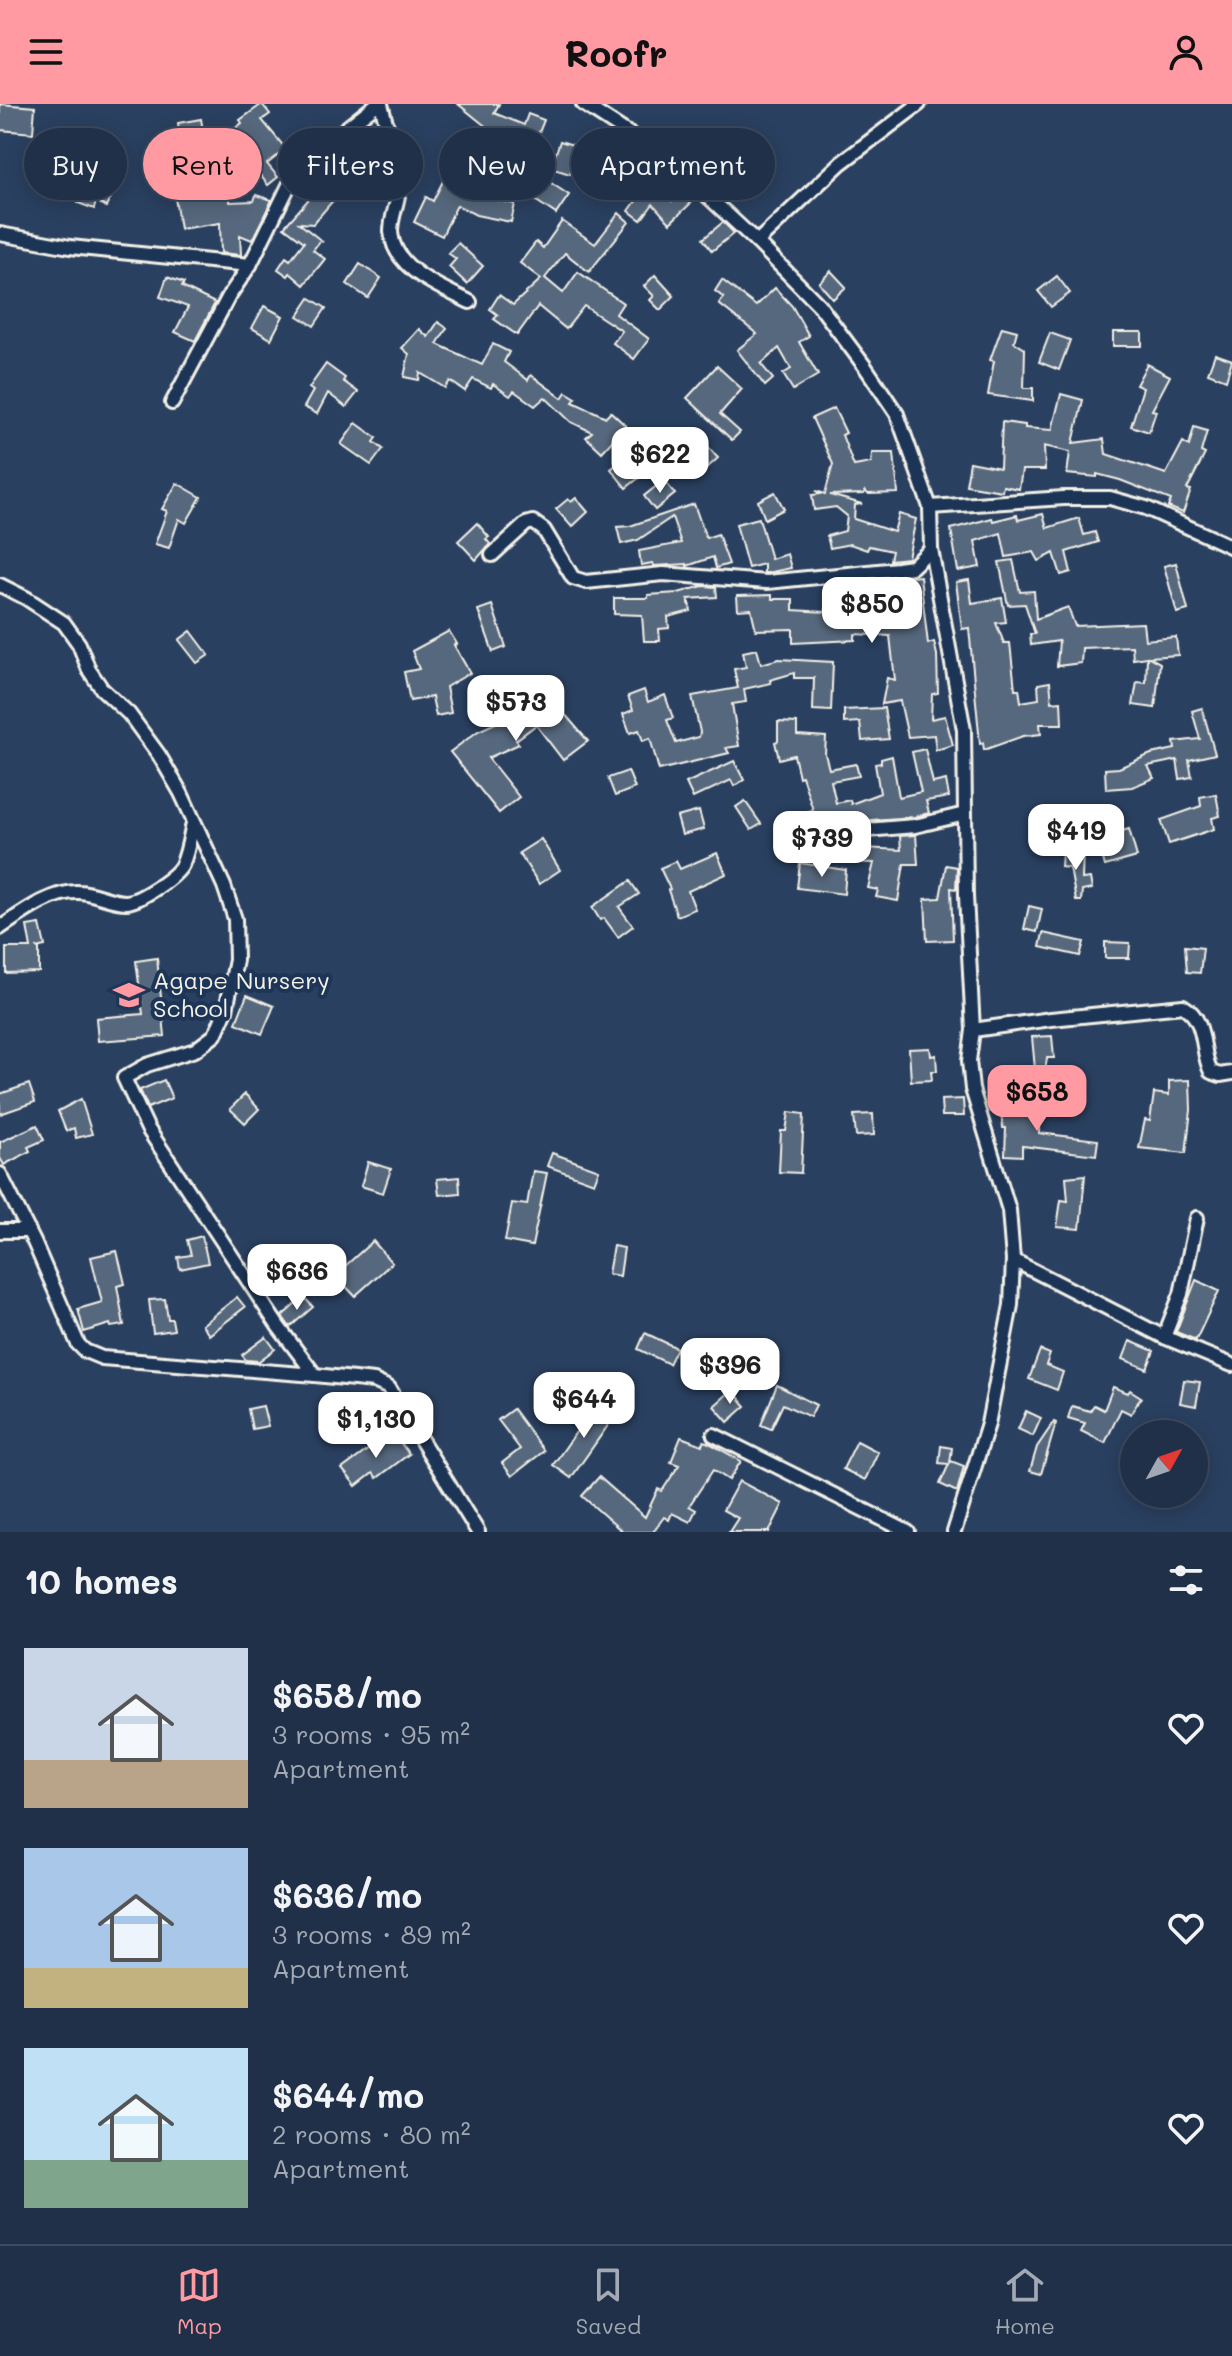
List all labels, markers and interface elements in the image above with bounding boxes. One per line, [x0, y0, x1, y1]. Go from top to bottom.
text: Roofr [565, 29, 667, 76]
icon: menu [24, 30, 68, 74]
icon: person [1164, 30, 1208, 74]
chip: Buy [24, 128, 127, 200]
chip: Rent [143, 128, 262, 200]
chip: Filters [278, 128, 423, 200]
chip: New [439, 128, 555, 200]
chip: Apartment [571, 128, 775, 200]
pin: $622 [613, 427, 707, 495]
text: $622 [630, 436, 690, 470]
pin: $850 [825, 577, 919, 645]
text: $850 [840, 586, 904, 620]
pin: $573 [469, 675, 563, 743]
text: $573 [485, 684, 547, 718]
pin: $419 [1029, 804, 1123, 872]
pin: $739 [775, 811, 869, 879]
text: $419 [1046, 813, 1106, 847]
text: $739 [791, 820, 853, 854]
place label: Agape Nursery School [153, 964, 330, 1023]
school or university icon: Agape Nursery School [112, 978, 146, 1012]
pin: $658 [990, 1065, 1084, 1133]
text: $658 [1005, 1074, 1069, 1108]
pin: $636 [250, 1244, 344, 1312]
text: $636 [265, 1253, 329, 1287]
pin: $396 [683, 1338, 777, 1406]
text: $396 [698, 1347, 762, 1381]
pin: $644 [537, 1372, 631, 1440]
text: $644 [552, 1381, 616, 1415]
pin: $1,130 [311, 1392, 441, 1460]
text: $1,130 [336, 1401, 416, 1435]
north arrow [1120, 1420, 1208, 1508]
map controls [1120, 1420, 1208, 1508]
text: 10 homes [24, 1558, 178, 1603]
icon: filters [1164, 1558, 1208, 1602]
text: $658/mo [272, 1672, 422, 1717]
icon: home [88, 1680, 184, 1776]
icon: heart [1164, 1706, 1208, 1750]
text: 3 rooms · 95 m² [272, 1717, 470, 1751]
text: Apartment [272, 1751, 409, 1785]
text: $636/mo [272, 1872, 422, 1917]
icon: home [88, 1880, 184, 1976]
icon: heart [1164, 1906, 1208, 1950]
text: 3 rooms · 89 m² [272, 1917, 471, 1951]
text: Apartment [272, 1951, 409, 1985]
text: $644/mo [272, 2072, 424, 2117]
icon: home [88, 2080, 184, 2176]
icon: heart [1164, 2106, 1208, 2150]
text: 2 rooms · 80 m² [272, 2117, 471, 2151]
text: Apartment [272, 2151, 409, 2185]
tab: Map [177, 2263, 222, 2340]
tab: Saved [576, 2263, 641, 2340]
tab: Home [995, 2263, 1055, 2340]

